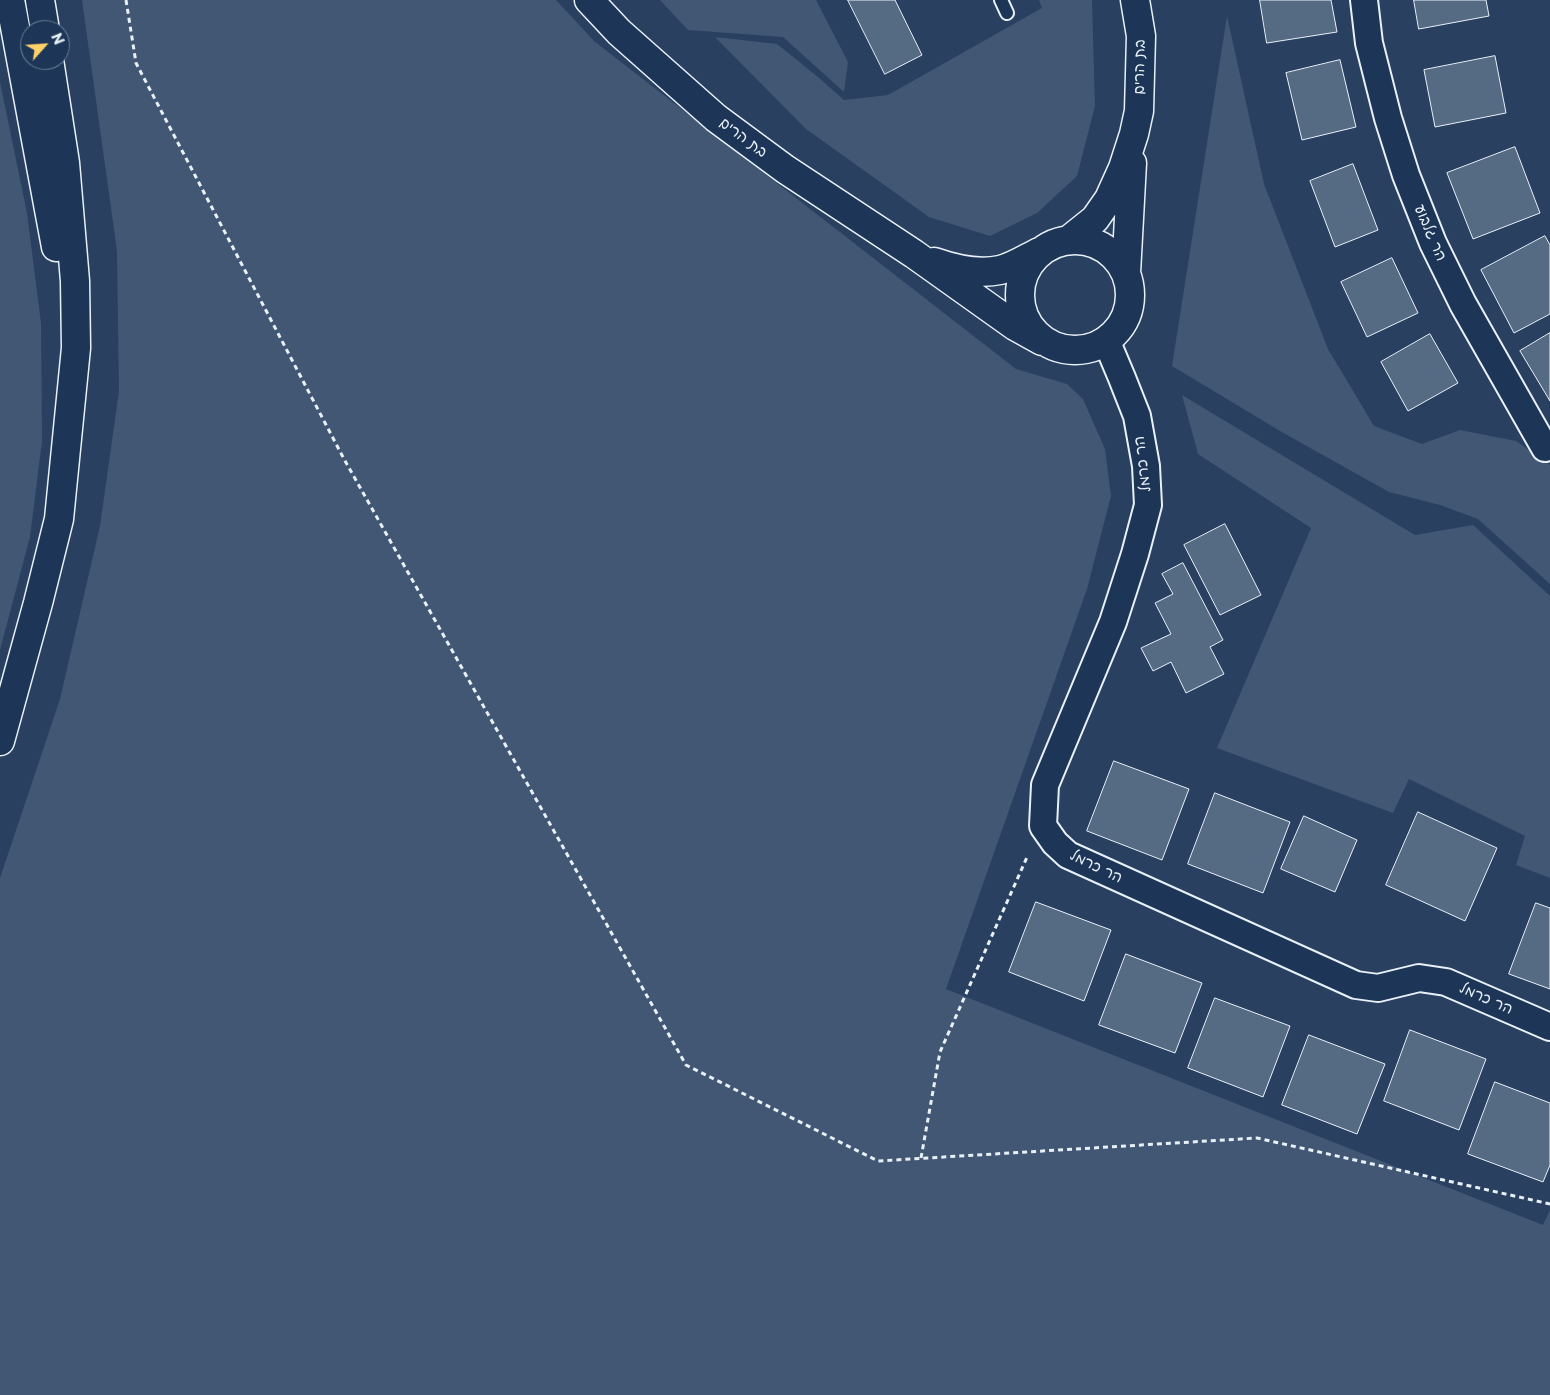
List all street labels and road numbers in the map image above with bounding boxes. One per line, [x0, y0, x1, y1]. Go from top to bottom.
street label: בת הרים [1131, 39, 1149, 95]
street label: בת הרים [716, 114, 770, 162]
street label: הר גלבוע [1410, 202, 1450, 264]
street label: הר כרמל [1131, 435, 1155, 493]
street label: הר כרמל [1067, 847, 1125, 887]
street label: הר כרמל [1457, 979, 1515, 1019]

